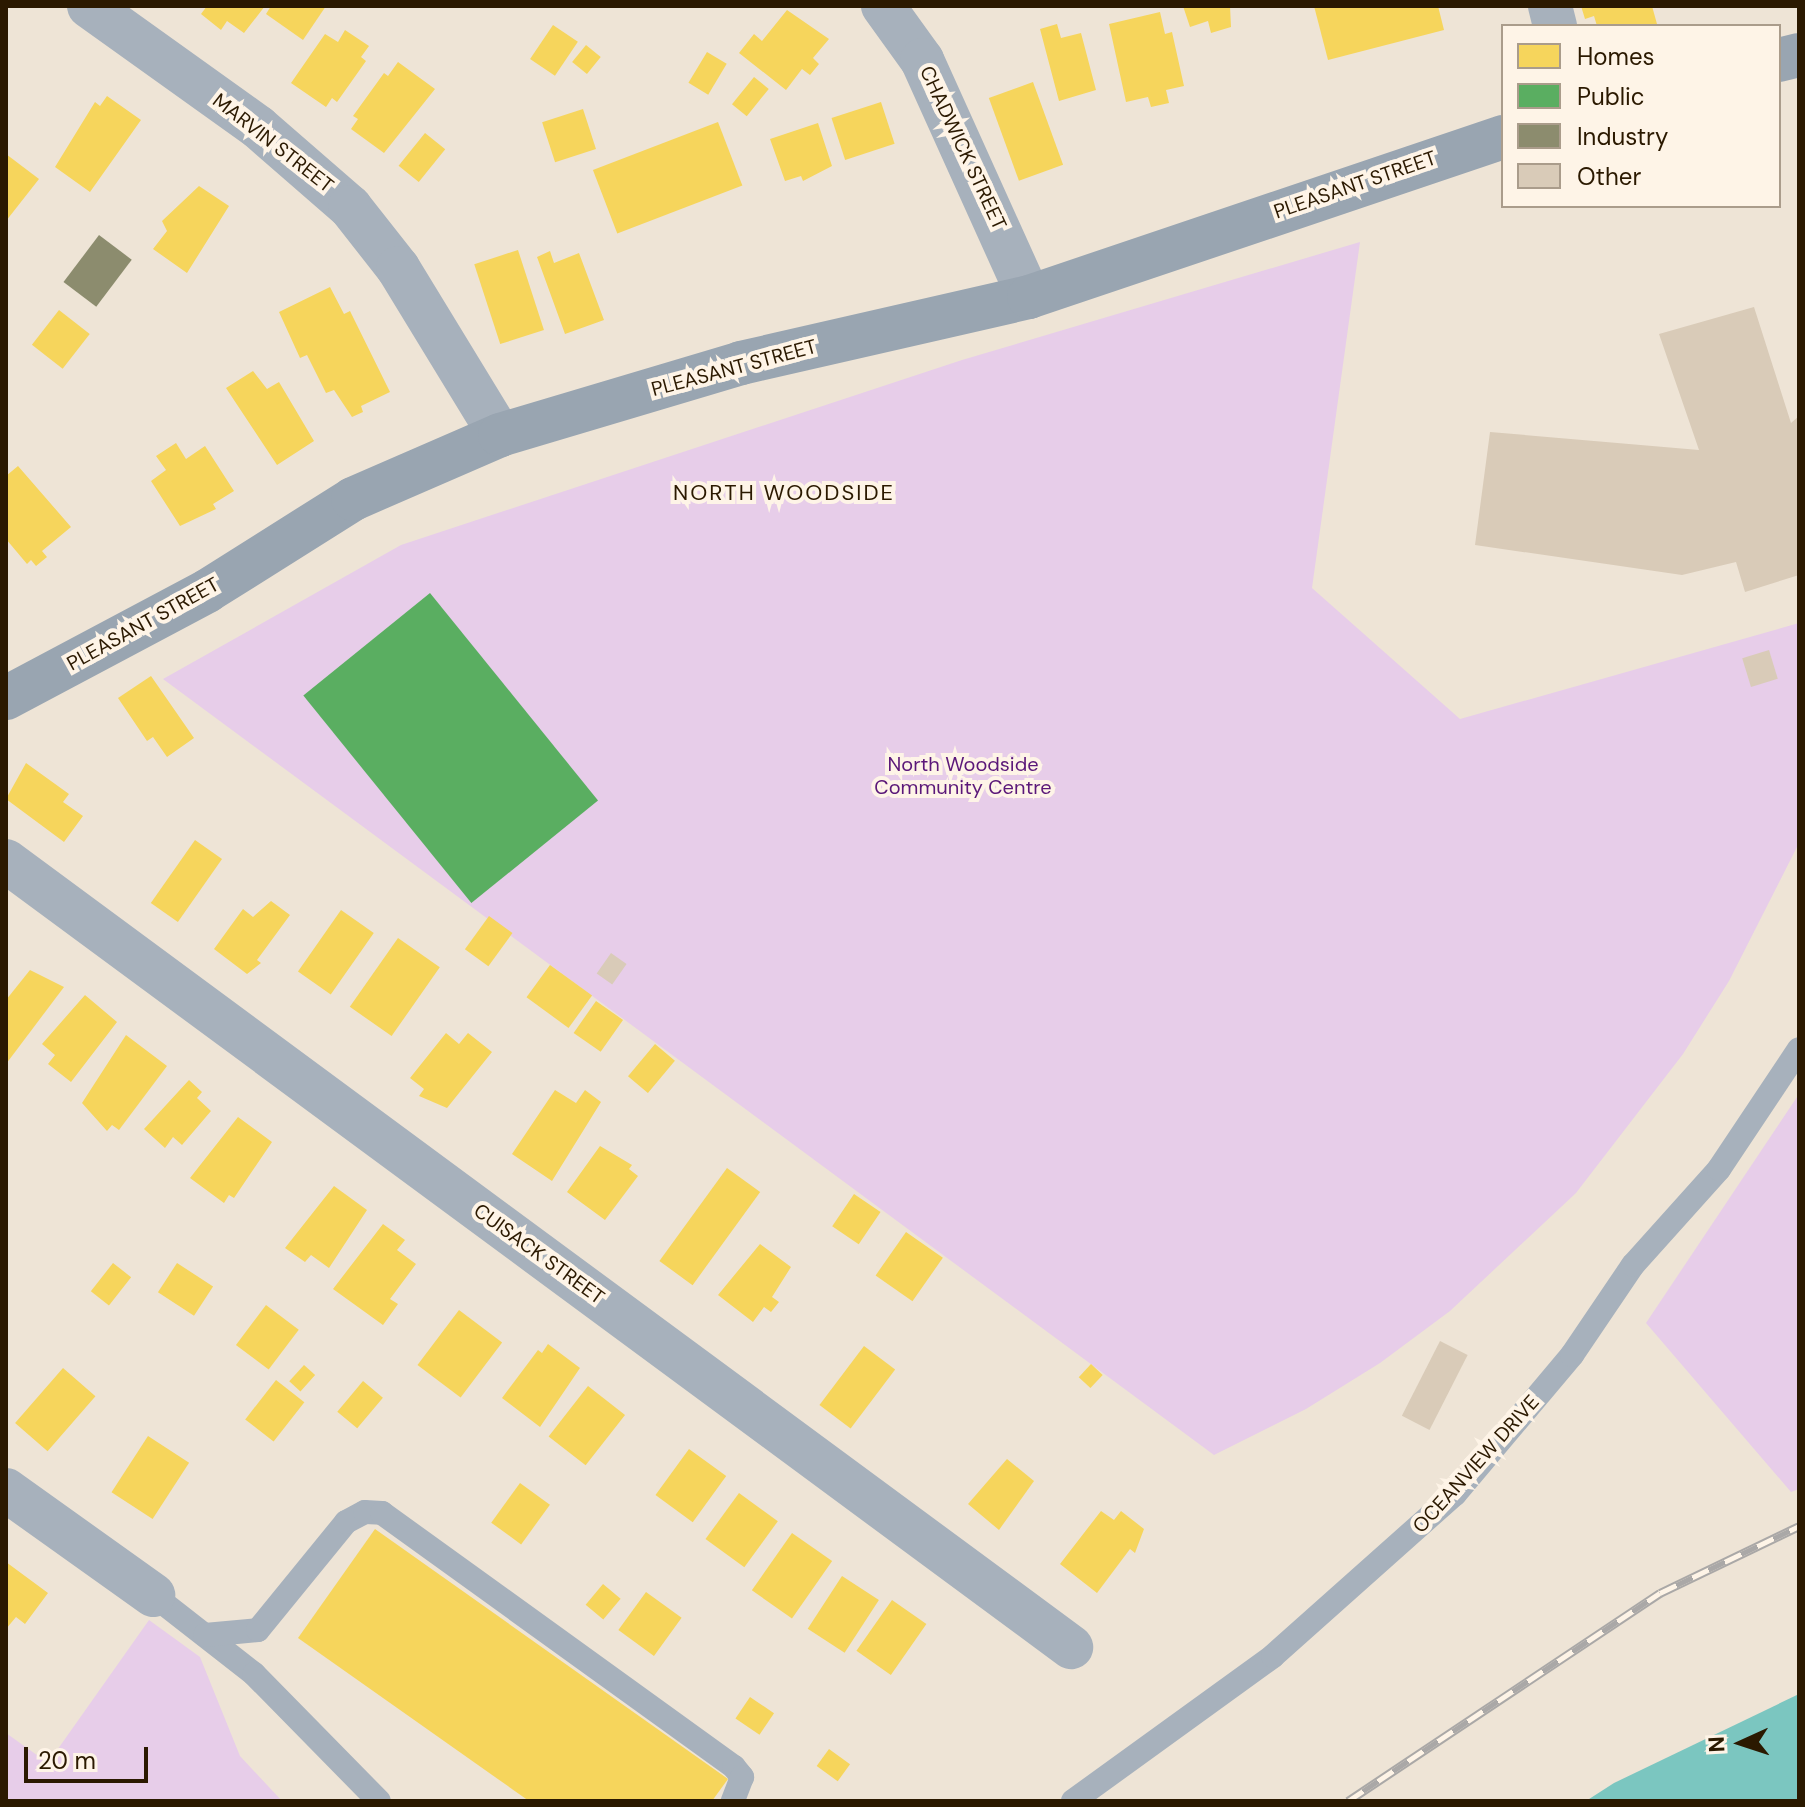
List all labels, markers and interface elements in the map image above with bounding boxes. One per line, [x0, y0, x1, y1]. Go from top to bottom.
legend [1501, 24, 1781, 208]
text: Homes [1577, 41, 1655, 72]
street label: CHADWICK STREET [914, 62, 1012, 234]
text: Public [1577, 81, 1645, 112]
street label: MARVIN STREET [208, 88, 338, 198]
text: Industry [1577, 121, 1668, 152]
street label: PLEASANT STREET [1271, 146, 1439, 224]
text: Other [1577, 161, 1641, 192]
street label: PLEASANT STREET [649, 334, 819, 402]
district label: NORTH WOODSIDE [673, 480, 895, 506]
street label: PLEASANT STREET [63, 572, 223, 676]
park label: North Woodside Community Centre [874, 753, 1052, 800]
street label: CUISACK STREET [469, 1199, 609, 1309]
street label: OCEANVIEW DRIVE [1408, 1390, 1544, 1538]
north arrow [1701, 1703, 1781, 1783]
scale bar [28, 1731, 152, 1781]
text: N [1702, 1736, 1731, 1753]
text: 20 m [38, 1745, 96, 1776]

